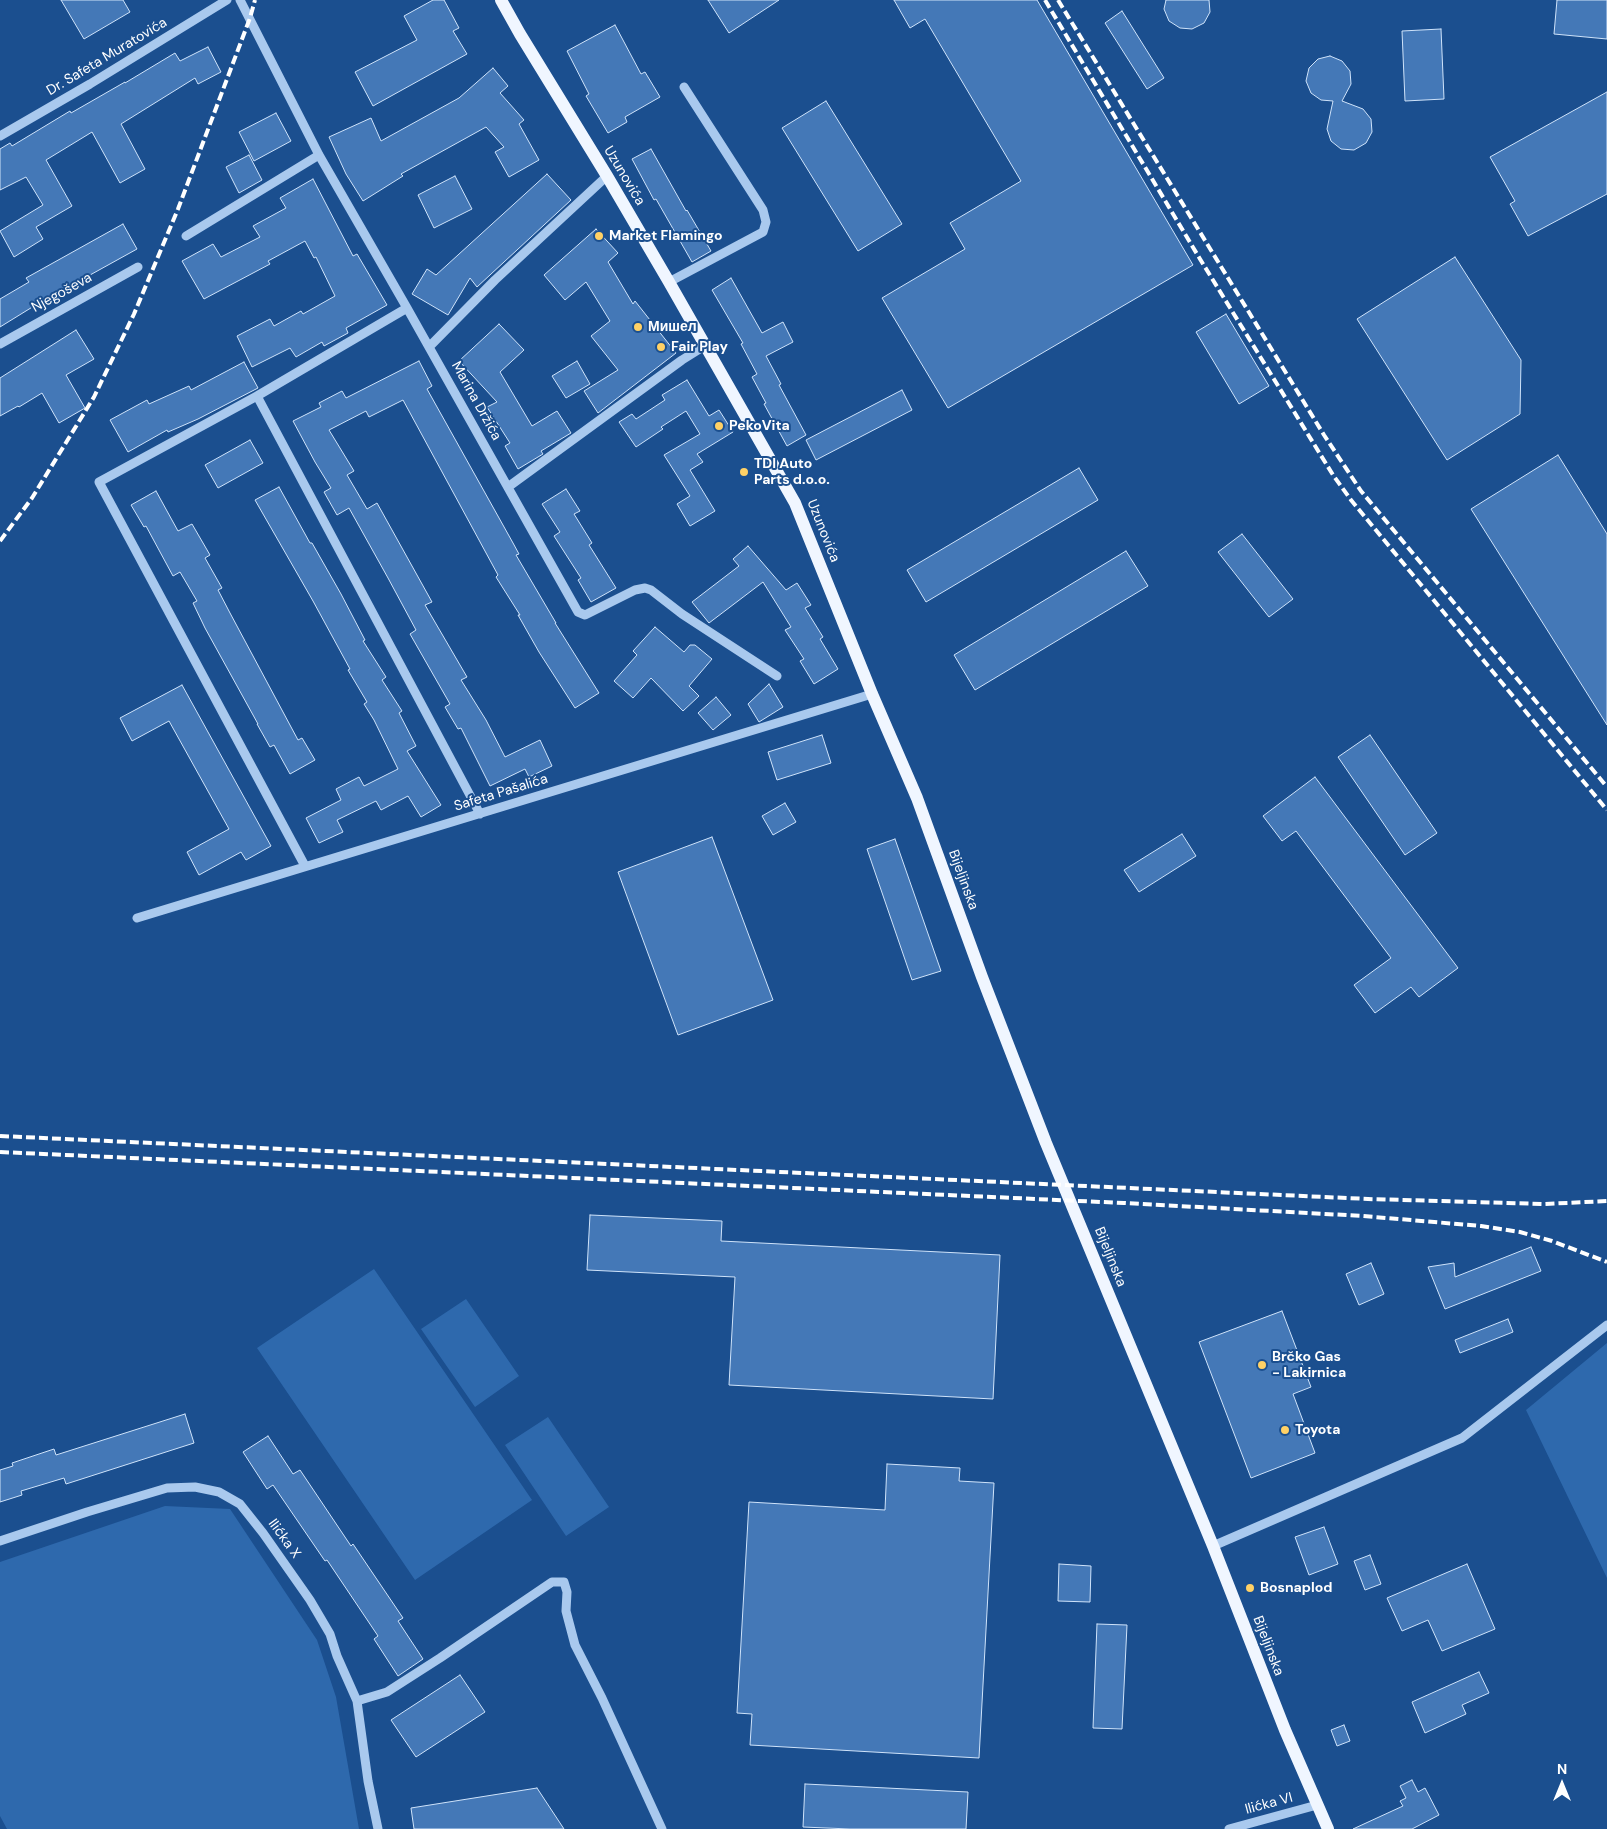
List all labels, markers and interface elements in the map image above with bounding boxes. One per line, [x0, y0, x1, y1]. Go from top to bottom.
street label: Dr. Safeta Muratovića [44, 14, 170, 100]
street label: Uzunovića [600, 143, 648, 209]
place label: Market Flamingo [609, 228, 722, 244]
marker: Market Flamingo [593, 230, 605, 242]
street label: Njegoševa [29, 270, 95, 316]
place label: Мишел [648, 319, 697, 335]
marker: Мишел [632, 321, 644, 333]
place label: Fair Play [671, 339, 728, 355]
marker: Fair Play [655, 341, 667, 353]
street label: Marina Držića [447, 359, 505, 443]
place label: PekoVita [729, 418, 790, 434]
marker: PekoVita [713, 420, 725, 432]
place label: TDI Auto Parts d.o.o. [754, 456, 830, 488]
marker: TDI Auto Parts d.o.o. [738, 466, 750, 478]
street label: Uzunovića [803, 497, 843, 565]
street label: Safeta Pašalića [452, 771, 550, 815]
street label: Bijeljinska [944, 848, 982, 912]
street label: Bijeljinska [1090, 1225, 1130, 1289]
place label: Brčko Gas - Lakirnica [1272, 1349, 1346, 1381]
marker: Brčko Gas - Lakirnica [1256, 1359, 1268, 1371]
place label: Toyota [1295, 1422, 1340, 1438]
marker: Toyota [1279, 1424, 1291, 1436]
street label: Ilićka X [264, 1516, 304, 1562]
place label: Bosnaplod [1260, 1580, 1332, 1596]
marker: Bosnaplod [1244, 1582, 1256, 1594]
street label: Bijeljinska [1249, 1614, 1287, 1678]
north arrow [1537, 1759, 1587, 1809]
text: N [1557, 1760, 1567, 1778]
street label: Ilićka VI [1243, 1790, 1295, 1818]

